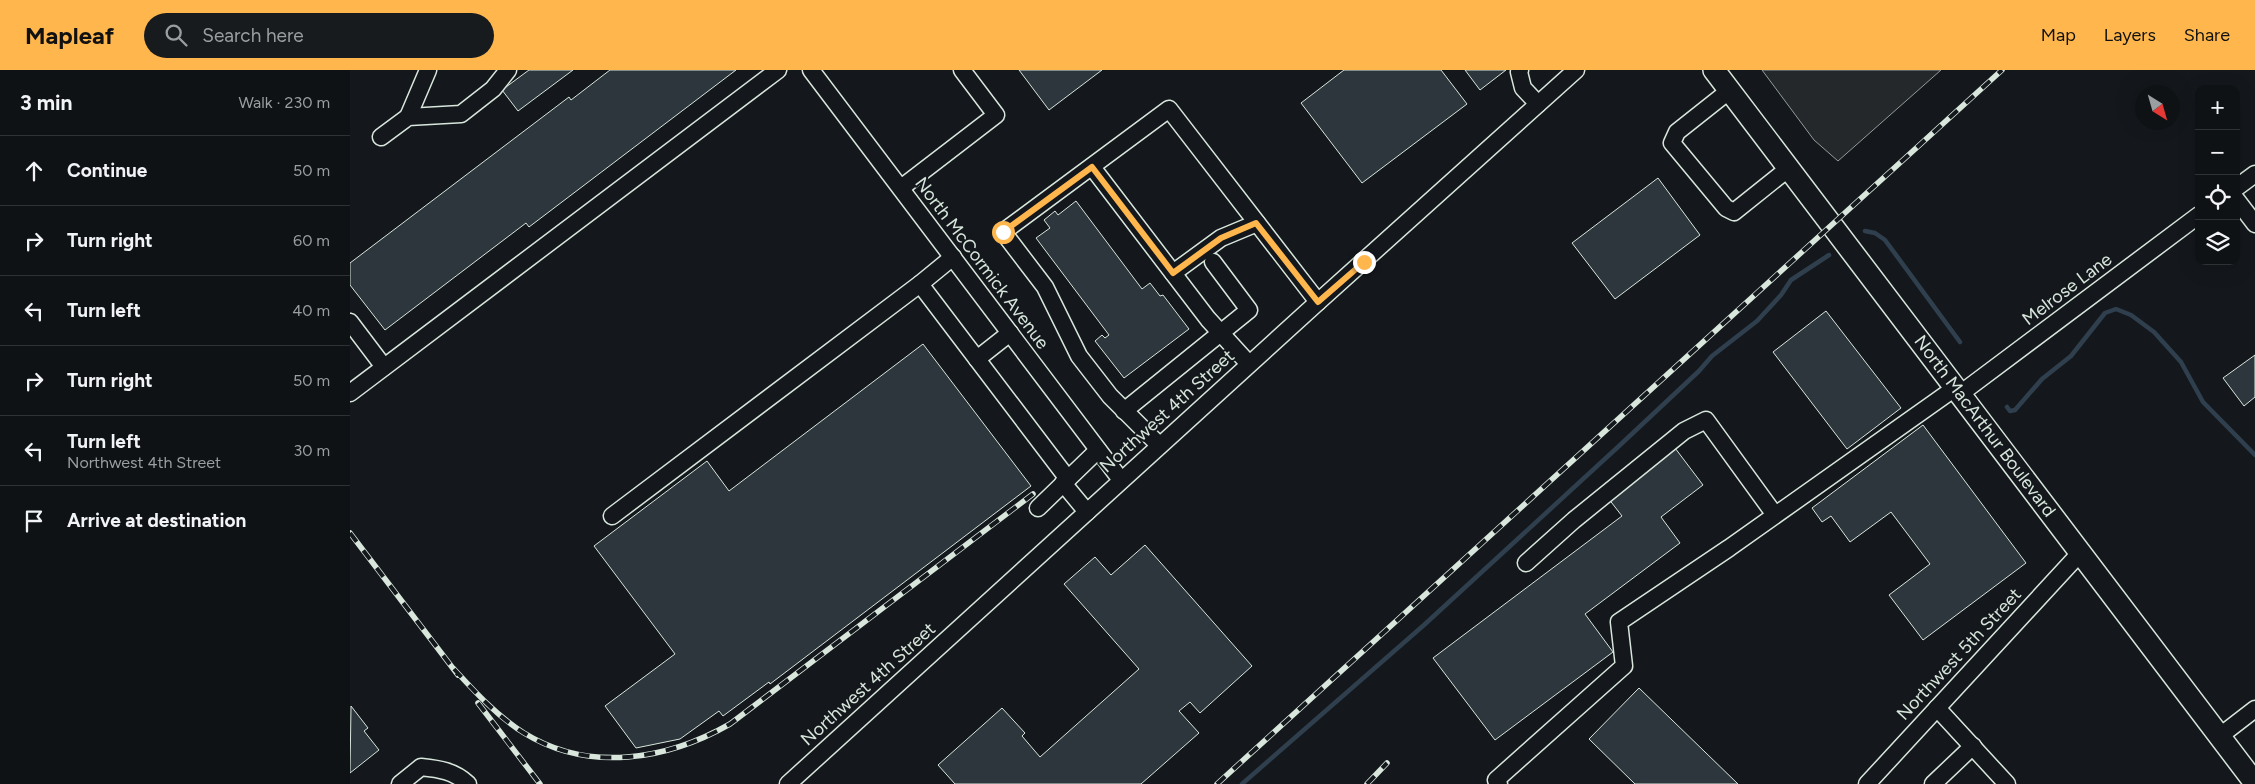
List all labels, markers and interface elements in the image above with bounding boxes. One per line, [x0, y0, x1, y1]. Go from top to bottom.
search box [144, 13, 494, 58]
text: Mapleaf [25, 21, 114, 50]
icon: search [162, 21, 190, 49]
text: Search here [202, 24, 304, 47]
text: Map [2041, 24, 2076, 46]
text: Layers [2104, 24, 2156, 46]
text: Share [2184, 24, 2230, 46]
north arrow [2135, 85, 2180, 130]
map controls [2195, 85, 2240, 265]
button: + [2195, 85, 2240, 130]
text: 3 min [20, 90, 72, 115]
text: Walk · 230 m [238, 93, 330, 112]
button: − [2195, 130, 2240, 175]
icon: ahead [20, 157, 48, 185]
text: Continue [67, 159, 147, 182]
text: 50 m [293, 161, 330, 180]
street label: North McCormick Avenue [910, 173, 1054, 353]
button: locate [2195, 175, 2240, 220]
button: layers [2195, 220, 2240, 265]
route start [992, 221, 1015, 244]
icon: right [20, 227, 48, 255]
text: Turn right [67, 229, 153, 252]
text: 60 m [293, 231, 330, 250]
street label: Melrose Lane [2018, 248, 2116, 330]
route end [1353, 251, 1376, 274]
icon: left [20, 297, 48, 325]
text: Turn left [67, 299, 141, 322]
text: 40 m [292, 301, 330, 320]
street label: North MacArthur Boulevard [1910, 331, 2060, 521]
street label: Northwest 4th Street [1095, 345, 1239, 477]
icon: right [20, 367, 48, 395]
text: Turn right [67, 369, 153, 392]
text: 50 m [293, 371, 330, 390]
text: Turn left [67, 430, 141, 453]
icon: left [20, 437, 48, 465]
text: 30 m [293, 441, 330, 460]
text: Northwest 4th Street [67, 453, 221, 472]
icon: arrive [20, 507, 48, 535]
text: Arrive at destination [67, 509, 246, 532]
street label: Northwest 5th Street [1892, 583, 2026, 725]
street label: Northwest 4th Street [796, 618, 940, 750]

